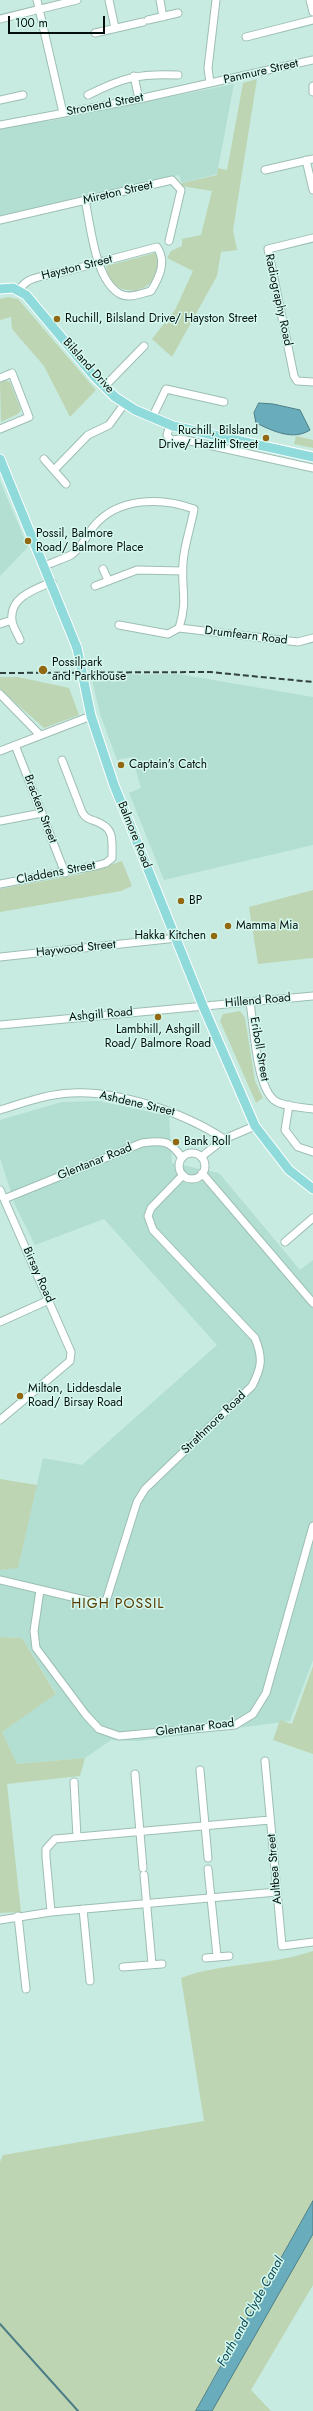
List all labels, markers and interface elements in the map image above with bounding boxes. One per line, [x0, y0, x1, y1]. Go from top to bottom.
scale bar [10, 8, 107, 34]
text: 100 m [15, 14, 48, 32]
street label: Panmure Street [222, 56, 300, 88]
street label: Stronend Street [65, 91, 145, 119]
street label: Mireton Street [82, 178, 154, 208]
street label: Hayston Street [40, 252, 114, 284]
street label: Radiography Road [261, 253, 295, 347]
place label: Ruchill, Bilsland Drive/ Hayston Street [65, 312, 257, 326]
marker: Ruchill, Bilsland Drive/ Hayston Street [52, 314, 62, 324]
street label: Bilsland Drive [59, 335, 117, 397]
place label: Ruchill, Bilsland Drive/ Hazlitt Street [158, 424, 258, 452]
marker: Ruchill, Bilsland Drive/ Hazlitt Street [261, 433, 271, 443]
place label: Possil, Balmore Road/ Balmore Place [36, 527, 144, 555]
marker: Possil, Balmore Road/ Balmore Place [23, 536, 33, 546]
street label: Drumfearn Road [204, 624, 288, 648]
place label: Possilpark and Parkhouse [52, 656, 126, 684]
marker: Possilpark and Parkhouse [37, 664, 49, 676]
place label: Captain's Catch [129, 758, 207, 772]
marker: Captain's Catch [116, 760, 126, 770]
street label: Bracken Street [20, 773, 60, 845]
street label: Balmore Road [114, 800, 154, 870]
street label: Claddens Street [15, 858, 97, 888]
place label: BP [189, 894, 202, 908]
marker: BP [176, 896, 186, 906]
place label: Mamma Mia [236, 919, 298, 933]
marker: Mamma Mia [223, 921, 233, 931]
place label: Hakka Kitchen [134, 929, 206, 943]
marker: Hakka Kitchen [209, 931, 219, 941]
street label: Haywood Street [35, 938, 117, 960]
street label: Hillend Road [224, 991, 292, 1011]
street label: Ashgill Road [68, 1005, 134, 1025]
marker: Lambhill, Ashgill Road/ Balmore Road [153, 1012, 163, 1022]
street label: Eriboll Street [246, 1016, 272, 1082]
place label: Lambhill, Ashgill Road/ Balmore Road [105, 1023, 211, 1051]
street label: Ashdene Street [98, 1088, 176, 1120]
place label: Bank Roll [184, 1135, 230, 1149]
marker: Bank Roll [171, 1137, 181, 1147]
street label: Glentanar Road [56, 1141, 134, 1183]
street label: Birsay Road [19, 1245, 57, 1305]
place label: Milton, Liddesdale Road/ Birsay Road [28, 1382, 123, 1410]
street label: Strathmore Road [179, 1389, 249, 1457]
marker: Milton, Liddesdale Road/ Birsay Road [15, 1391, 25, 1401]
district label: HIGH POSSIL [71, 1597, 165, 1613]
street label: Glentanar Road [155, 1716, 235, 1740]
street label: Aultbea Street [265, 1833, 285, 1905]
water label: Forth and Clyde Canal [214, 2255, 288, 2369]

